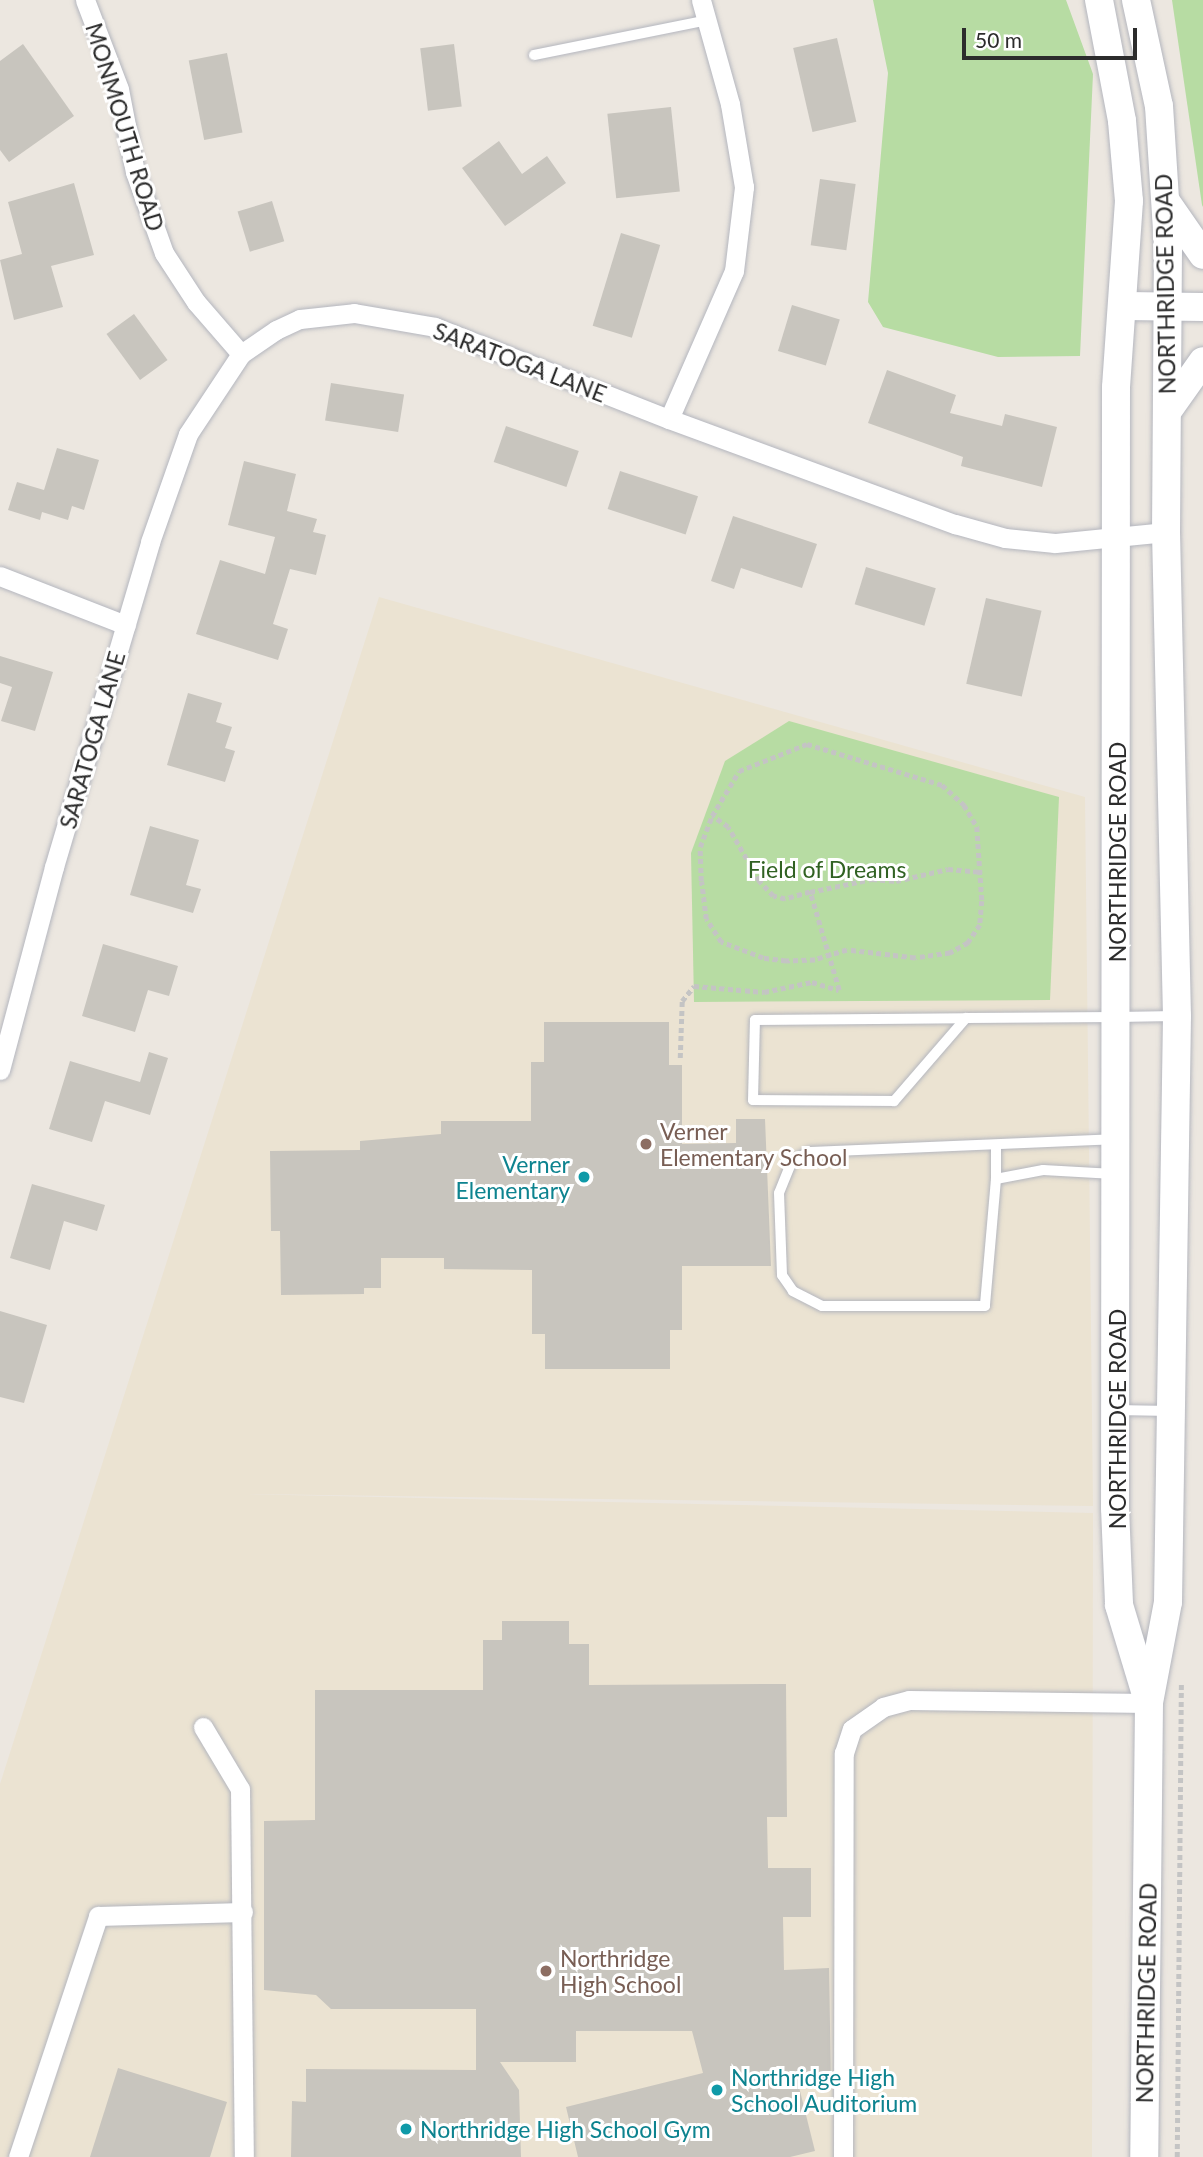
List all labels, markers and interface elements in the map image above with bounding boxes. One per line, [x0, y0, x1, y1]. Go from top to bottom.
scale bar [965, 14, 1140, 58]
street label: MONMOUTH ROAD [80, 20, 170, 234]
text: 50 m [975, 27, 1022, 52]
street label: NORTHRIDGE ROAD [1149, 173, 1181, 395]
street label: SARATOGA LANE [429, 316, 611, 408]
street label: SARATOGA LANE [53, 648, 131, 832]
street label: NORTHRIDGE ROAD [1103, 742, 1131, 962]
park label: Field of Dreams [747, 855, 907, 883]
place label: Verner Elementary School [660, 1117, 848, 1171]
marker: Verner Elementary School [638, 1136, 654, 1152]
place label: Verner Elementary [456, 1150, 570, 1204]
marker: Verner Elementary [576, 1169, 592, 1185]
street label: NORTHRIDGE ROAD [1103, 1309, 1131, 1529]
street label: NORTHRIDGE ROAD [1130, 1882, 1162, 2104]
place label: Northridge High School [560, 1944, 681, 1998]
marker: Northridge High School [538, 1963, 554, 1979]
place label: Northridge High School Auditorium [731, 2063, 918, 2117]
marker: Northridge High School Auditorium [709, 2082, 725, 2098]
place label: Northridge High School Gym [420, 2115, 711, 2143]
marker: Northridge High School Gym [398, 2121, 414, 2137]

